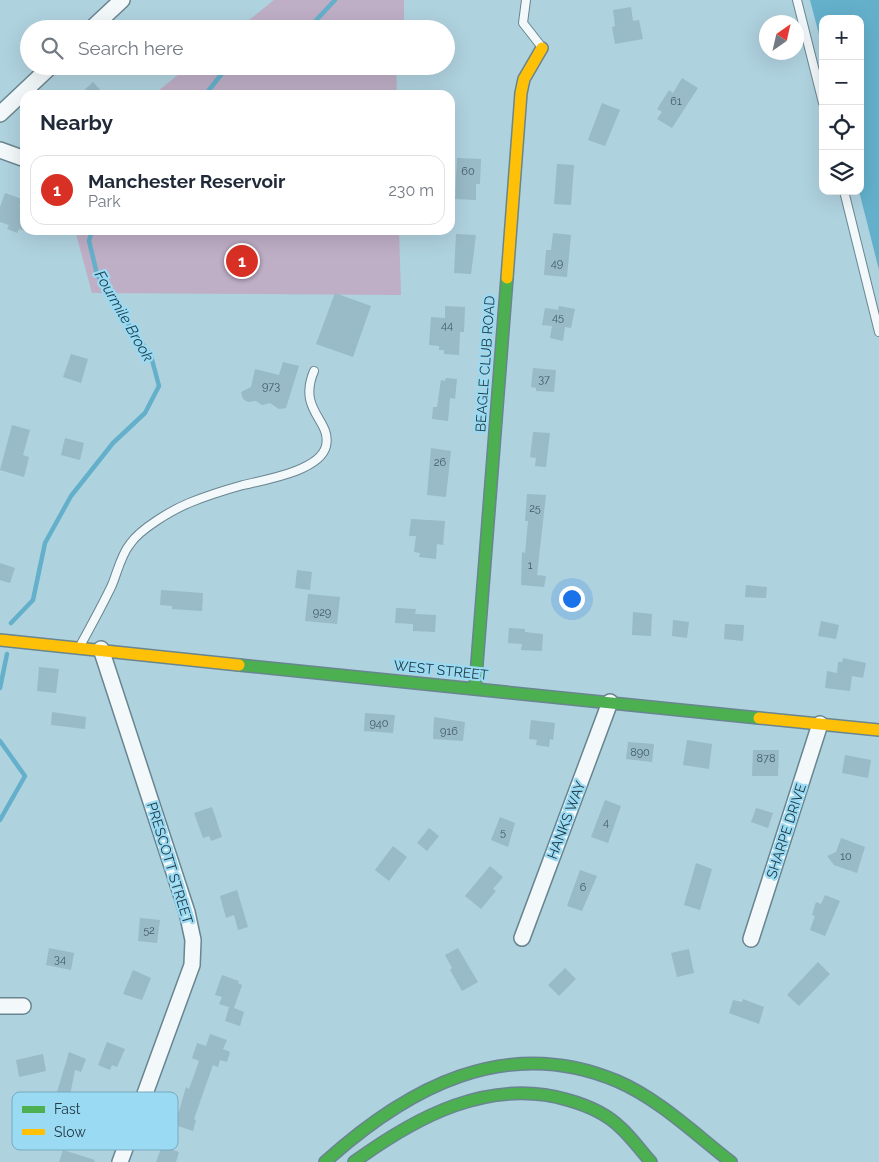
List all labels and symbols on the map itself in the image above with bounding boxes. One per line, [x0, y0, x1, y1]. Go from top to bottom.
north arrow [759, 15, 804, 60]
house number: 61 [670, 95, 682, 108]
house number: 60 [461, 165, 475, 178]
pin: 1 [226, 242, 258, 280]
house number: 49 [551, 257, 563, 270]
water label: Fourmile Brook [91, 267, 157, 365]
street label: BEAGLE CLUB ROAD [472, 295, 498, 433]
house number: 45 [552, 311, 564, 324]
house number: 44 [441, 319, 453, 332]
house number: 37 [538, 373, 550, 386]
house number: 973 [262, 380, 280, 393]
house number: 26 [434, 456, 447, 469]
house number: 25 [529, 502, 541, 515]
house number: 1 [528, 559, 533, 572]
your location [559, 586, 585, 612]
house number: 929 [313, 606, 331, 619]
street label: WEST STREET [393, 657, 490, 683]
house number: 940 [369, 717, 389, 730]
house number: 916 [440, 725, 458, 738]
house number: 890 [630, 746, 650, 759]
house number: 878 [757, 752, 775, 765]
street label: HANKS WAY [544, 779, 588, 861]
street label: SHARPE DRIVE [763, 781, 809, 881]
street label: PRESCOTT STREET [144, 800, 196, 926]
house number: 4 [603, 816, 609, 829]
house number: 5 [500, 826, 506, 839]
house number: 10 [840, 850, 852, 863]
house number: 6 [580, 881, 587, 894]
house number: 52 [143, 924, 155, 937]
house number: 34 [54, 953, 66, 966]
legend [12, 1092, 178, 1150]
text: Fast [54, 1101, 81, 1117]
text: Slow [54, 1124, 86, 1140]

